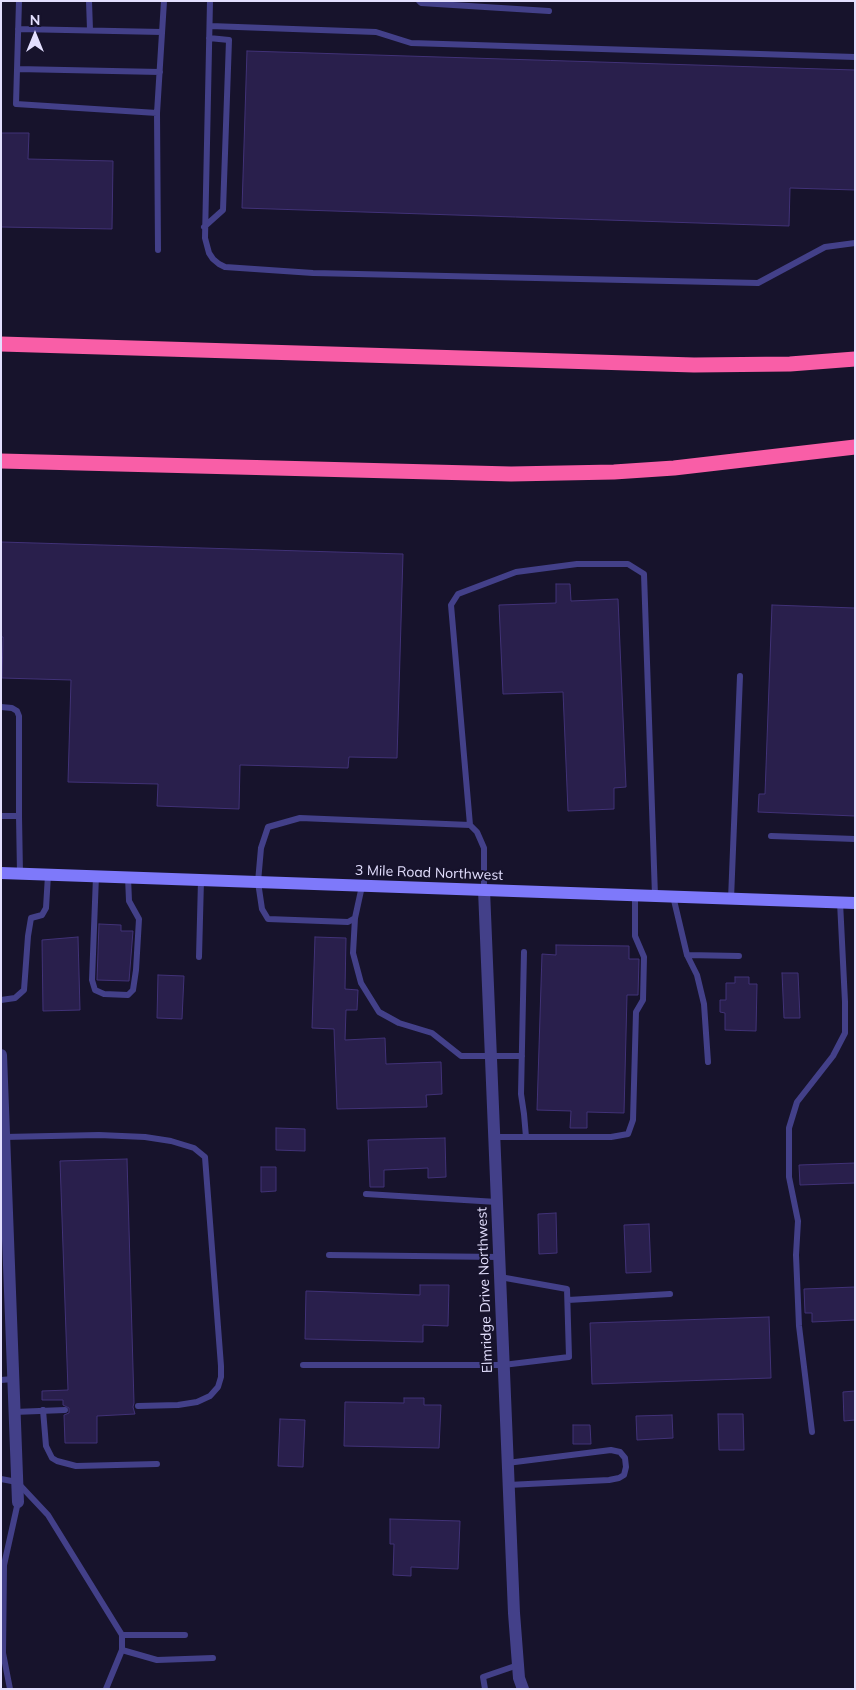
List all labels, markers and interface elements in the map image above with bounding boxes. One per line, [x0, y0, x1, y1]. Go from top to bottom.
north arrow [10, 10, 60, 60]
text: N [30, 11, 40, 29]
street label: 3 Mile Road Northwest [355, 862, 503, 884]
street label: Elmridge Drive Northwest [474, 1207, 496, 1373]

